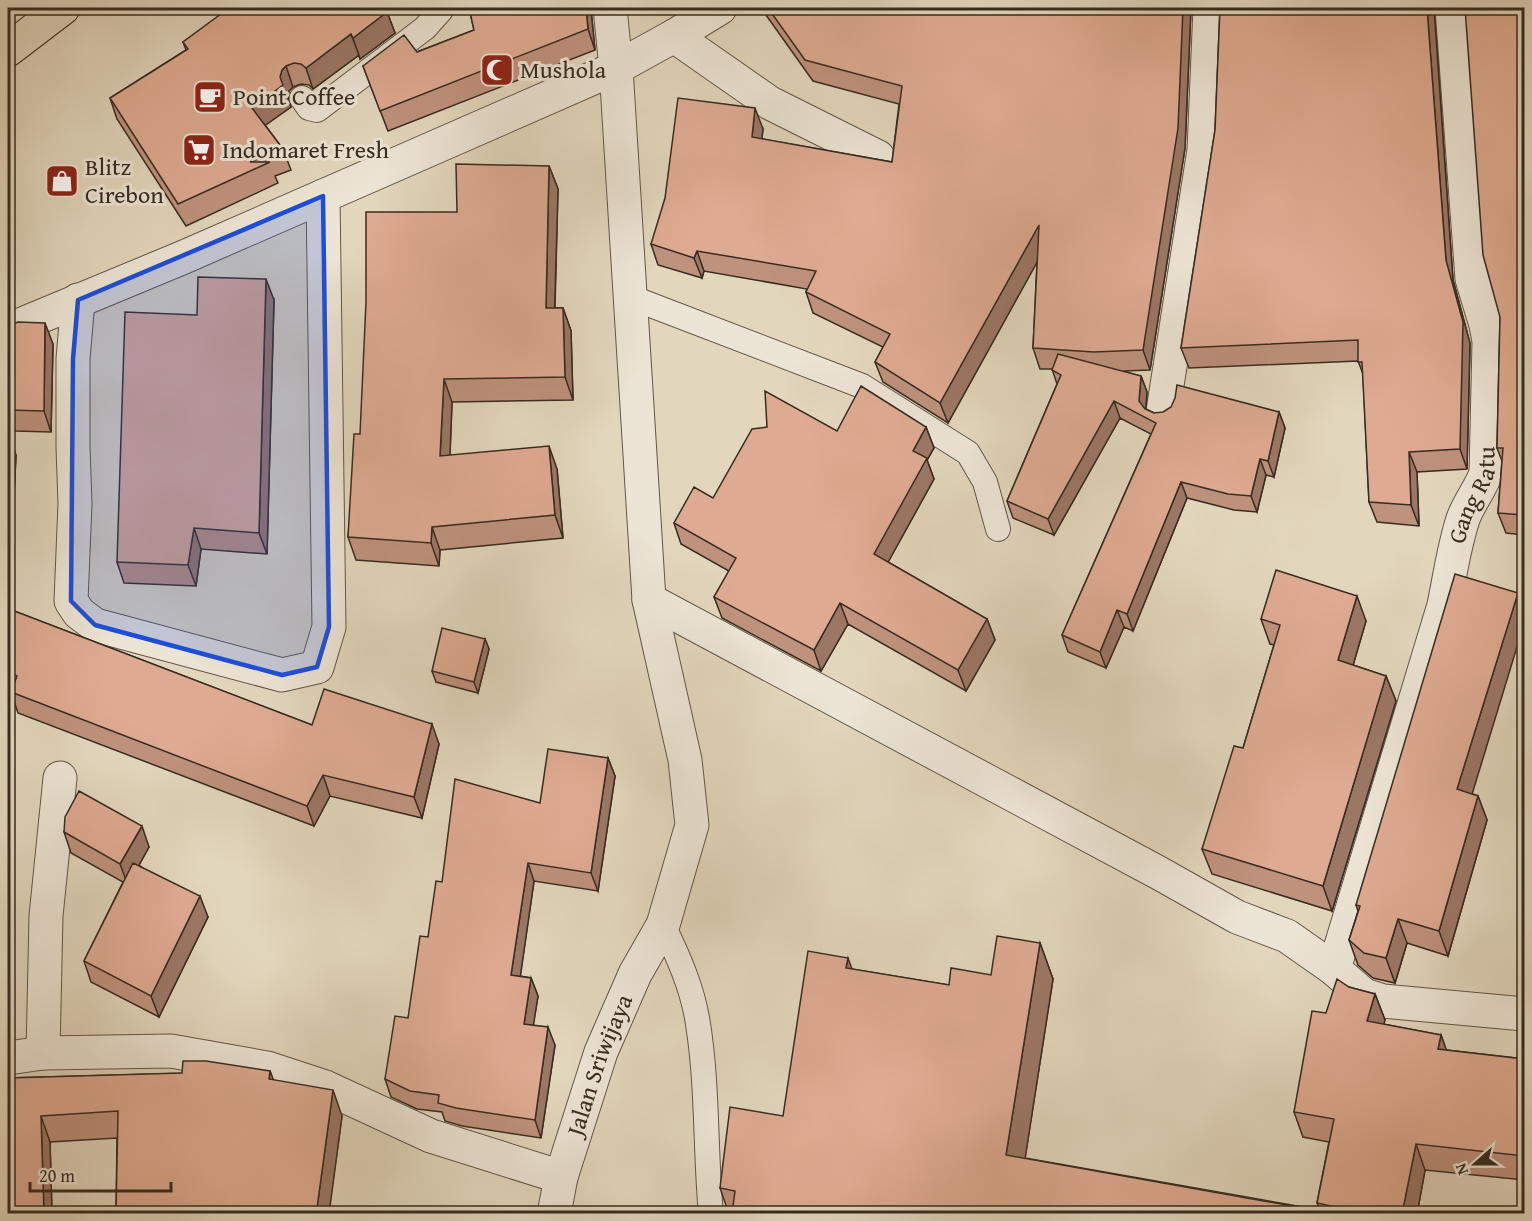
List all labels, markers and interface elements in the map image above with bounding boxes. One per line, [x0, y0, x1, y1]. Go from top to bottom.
mosque icon: Mushola [479, 52, 515, 88]
place label: Mushola [520, 52, 607, 87]
cafe icon: Point Coffee [192, 79, 228, 115]
place label: Point Coffee [233, 79, 355, 114]
supermarket icon: Indomaret Fresh [181, 132, 217, 168]
place label: Indomaret Fresh [222, 132, 389, 167]
place label: Blitz Cirebon [85, 149, 164, 212]
shop icon: Blitz Cirebon [44, 163, 80, 199]
street label: Gang Ratu [1439, 446, 1504, 547]
street label: Jalan Sriwijaya [556, 988, 641, 1143]
north arrow [1445, 1134, 1505, 1194]
scale bar [30, 1155, 171, 1193]
text: N [1448, 1160, 1474, 1179]
text: 20 m [39, 1162, 75, 1189]

